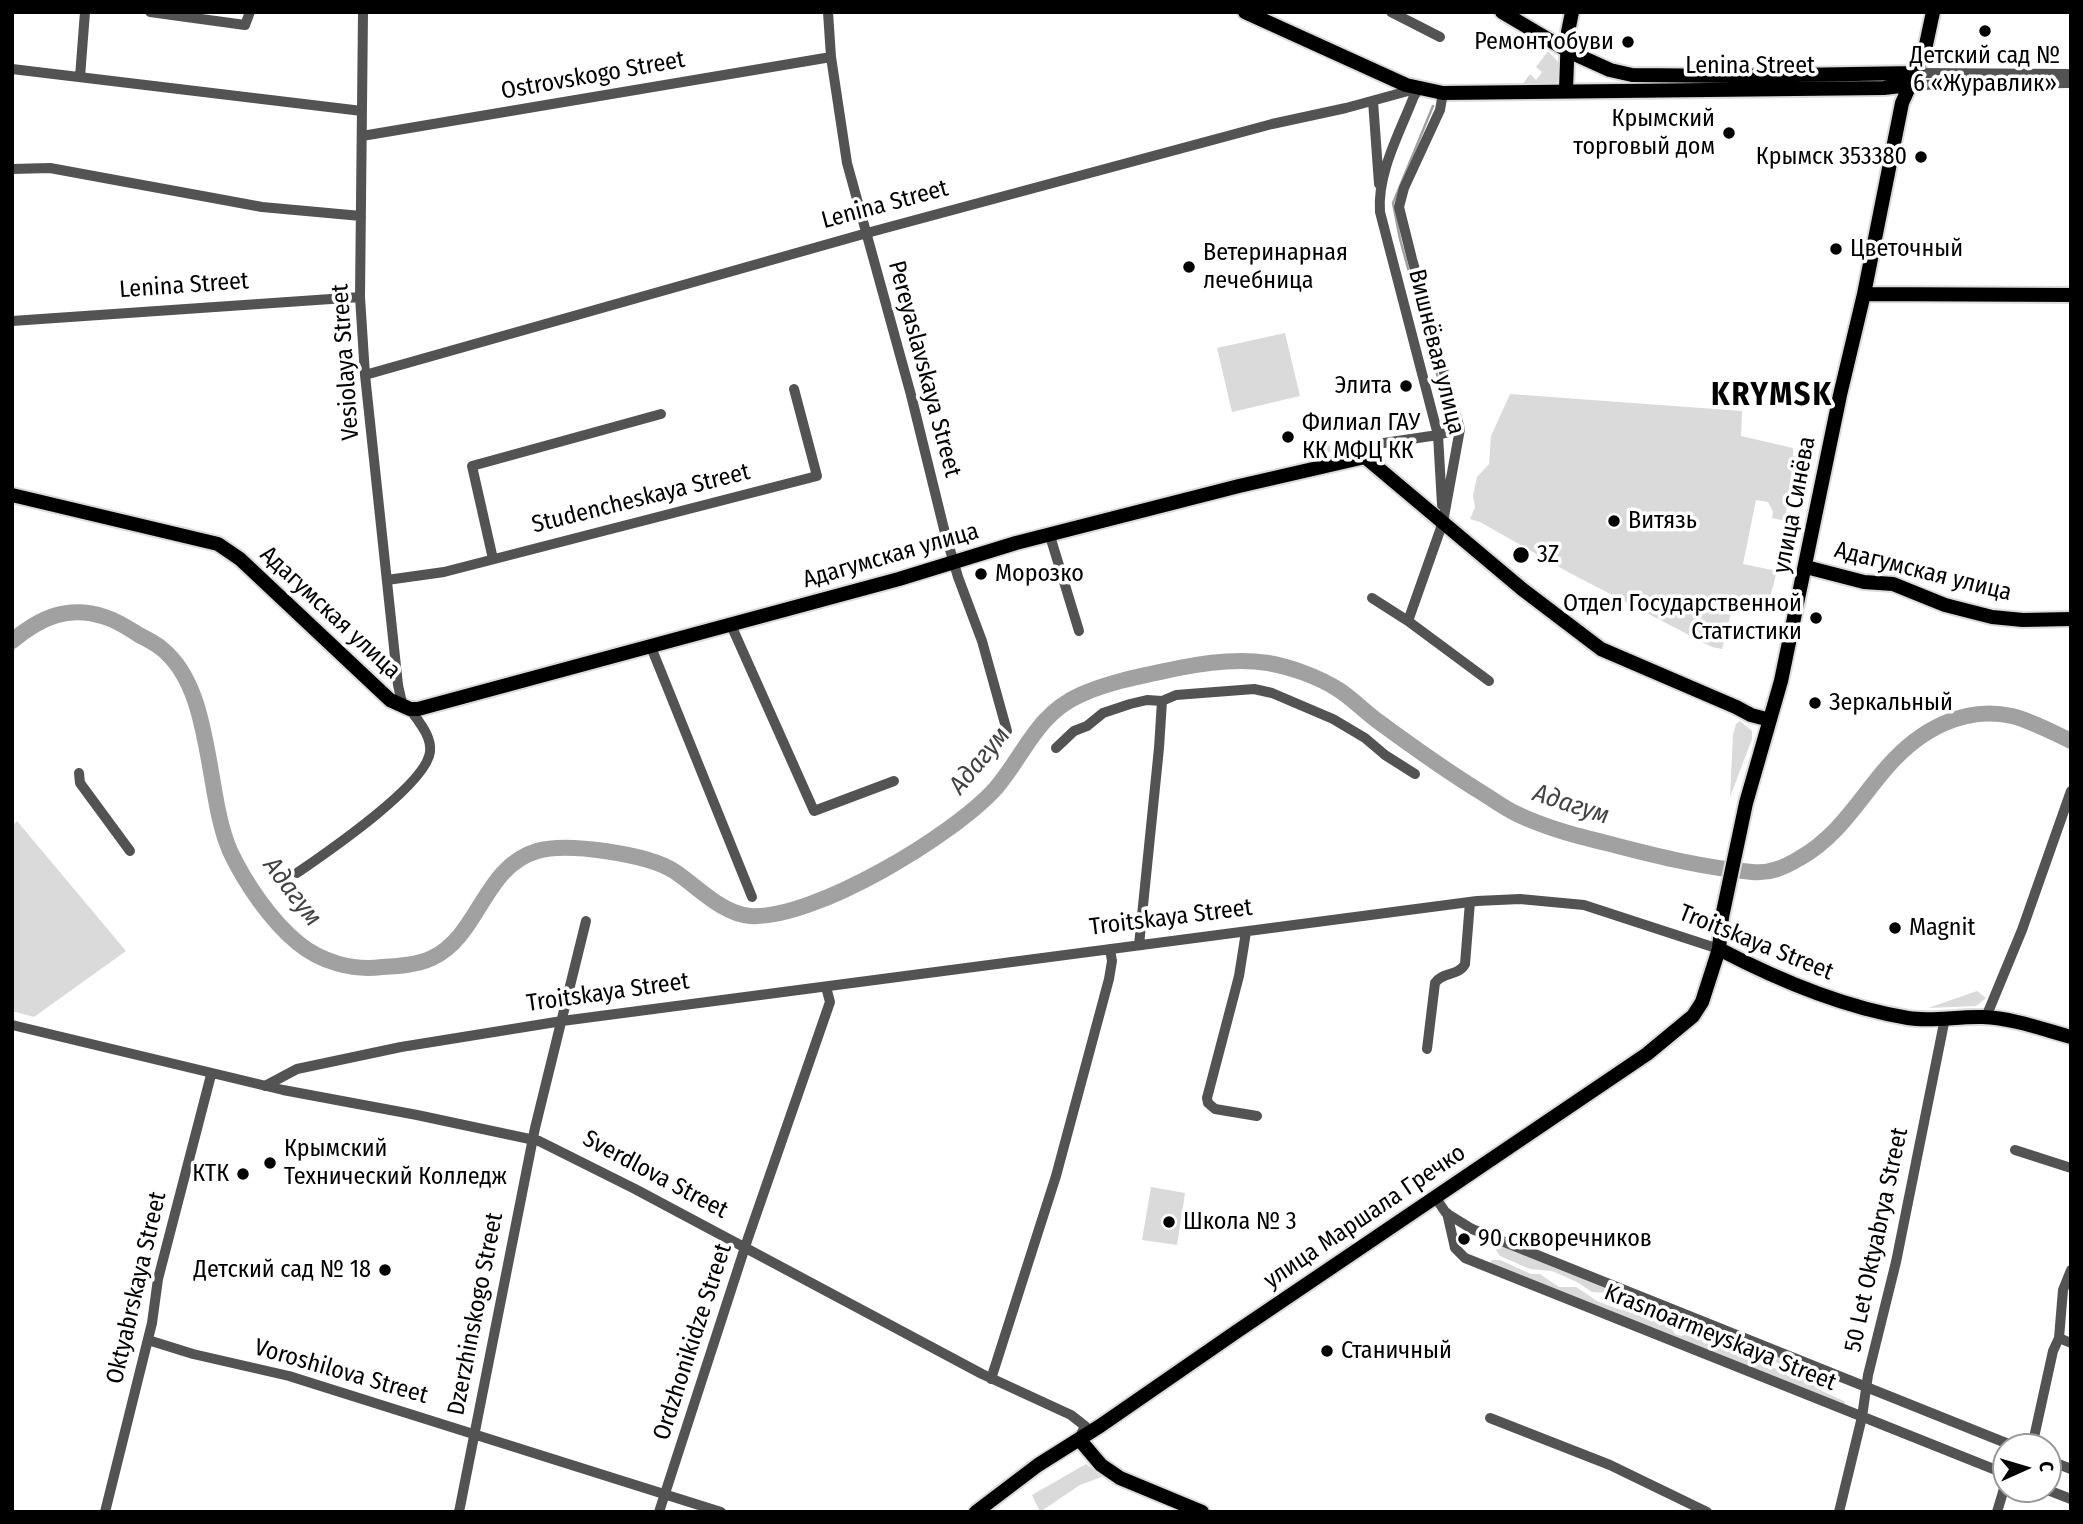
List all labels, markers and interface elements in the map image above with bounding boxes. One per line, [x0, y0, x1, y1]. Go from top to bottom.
marker: Детский сад № 6 «Журавлик» [1977, 23, 1993, 39]
place label: Ремонт обуви [1474, 28, 1614, 56]
marker: Ремонт обуви [1620, 34, 1636, 50]
place label: Детский сад № 6 «Журавлик» [1910, 42, 2060, 98]
street label: Ostrovskogo Street [499, 46, 687, 106]
street label: Lenina Street [1685, 52, 1815, 80]
place label: Крымский торговый дом [1573, 105, 1715, 161]
marker: Крымский торговый дом [1721, 125, 1737, 141]
place label: Крымск 353380 [1756, 143, 1907, 171]
marker: Крымск 353380 [1913, 149, 1929, 165]
street label: Lenina Street [819, 174, 951, 236]
place label: Цветочный [1850, 235, 1963, 263]
place label: Ветеринарная лечебница [1203, 239, 1348, 295]
marker: Цветочный [1828, 241, 1844, 257]
street label: Pereyaslavskaya Street [881, 258, 967, 480]
marker: Ветеринарная лечебница [1181, 259, 1197, 275]
street label: Вишнёвая улица [1402, 266, 1470, 438]
street label: Lenina Street [118, 267, 250, 305]
street label: Vesiolaya Street [326, 283, 366, 441]
place label: Элита [1335, 372, 1392, 400]
district label: KRYMSK [1712, 377, 1832, 415]
marker: Элита [1398, 378, 1414, 394]
place label: Филиал ГАУ КК МФЦ КК [1302, 409, 1420, 465]
marker: Филиал ГАУ КК МФЦ КК [1280, 429, 1296, 445]
street label: улица Синёва [1768, 434, 1822, 576]
street label: Studencheskaya Street [529, 458, 753, 540]
place label: Витязь [1628, 507, 1697, 535]
marker: Витязь [1606, 513, 1622, 529]
street label: Адагумская улица [800, 517, 982, 595]
street label: Адагумская улица [1831, 536, 2015, 608]
street label: Адагумская улица [254, 541, 406, 685]
place label: 3Z [1537, 541, 1559, 569]
marker: 3Z [1511, 545, 1531, 565]
place label: Морозко [995, 560, 1084, 588]
marker: Морозко [973, 566, 989, 582]
place label: Отдел Государственной Статистики [1563, 590, 1802, 646]
marker: Отдел Государственной Статистики [1808, 610, 1824, 626]
place label: Зеркальный [1829, 689, 1953, 717]
marker: Зеркальный [1807, 695, 1823, 711]
water label: Адагум [943, 721, 1017, 801]
water label: Адагум [1529, 778, 1613, 832]
water label: Адагум [256, 851, 328, 933]
street label: Troitskaya Street [1088, 894, 1254, 942]
street label: Troitskaya Street [1675, 899, 1837, 987]
place label: Magnit [1909, 914, 1975, 942]
marker: Magnit [1887, 920, 1903, 936]
street label: Troitskaya Street [525, 967, 691, 1019]
street label: Sverdlova Street [578, 1125, 732, 1225]
street label: 50 Let Oktyabrya Street [1839, 1125, 1915, 1355]
place label: Крымский Технический Колледж [284, 1135, 507, 1191]
street label: улица Маршала Гречко [1259, 1139, 1471, 1295]
marker: Крымский Технический Колледж [262, 1155, 278, 1171]
place label: КТК [192, 1160, 229, 1188]
marker: КТК [235, 1166, 251, 1182]
street label: Oktyabrskaya Street [101, 1189, 173, 1387]
place label: Школа № 3 [1183, 1208, 1297, 1236]
street label: Dzerzhinskogo Street [442, 1210, 510, 1418]
marker: Школа № 3 [1161, 1214, 1177, 1230]
place label: 90 скворечников [1478, 1225, 1652, 1253]
marker: 90 скворечников [1456, 1231, 1472, 1247]
street label: Ordzhonikidze Street [648, 1240, 738, 1444]
place label: Детский сад № 18 [194, 1256, 371, 1284]
marker: Детский сад № 18 [377, 1262, 393, 1278]
street label: Krasnoarmeyskaya Street [1600, 1278, 1840, 1398]
street label: Voroshilova Street [251, 1333, 431, 1411]
place label: Станичный [1341, 1337, 1452, 1365]
marker: Станичный [1319, 1343, 1335, 1359]
north arrow [1992, 1433, 2062, 1503]
text: С [2035, 1461, 2058, 1472]

